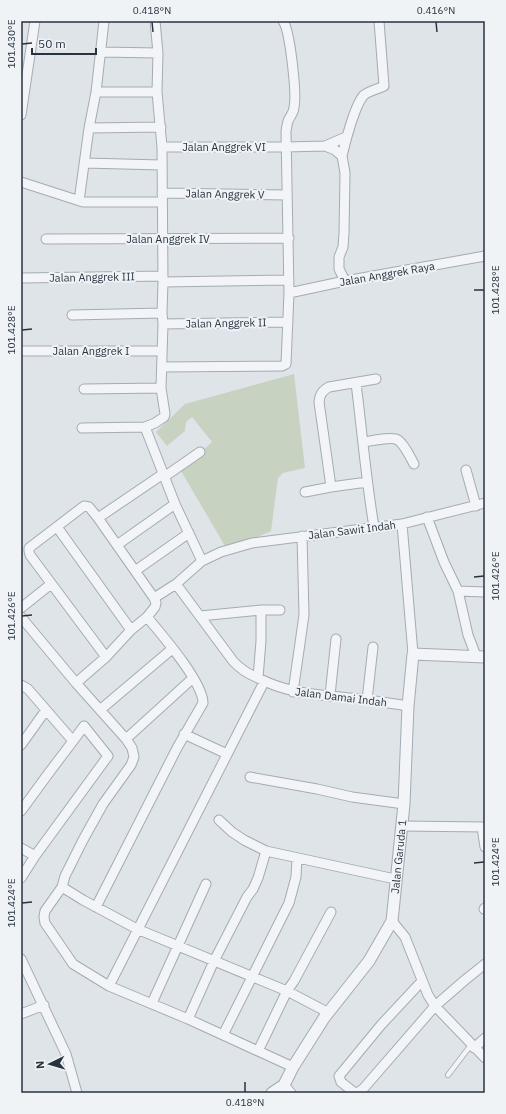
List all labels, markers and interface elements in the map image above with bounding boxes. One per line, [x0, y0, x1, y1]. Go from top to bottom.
text: 0.418°N [133, 4, 171, 17]
text: 0.416°N [417, 4, 455, 17]
text: 101.430°E [5, 19, 18, 69]
scale bar [32, 30, 96, 56]
text: 50 m [38, 36, 66, 51]
street label: Jalan Anggrek VI [182, 140, 266, 154]
street label: Jalan Anggrek V [185, 186, 265, 202]
street label: Jalan Anggrek IV [126, 232, 210, 246]
street label: Jalan Anggrek Raya [338, 259, 436, 289]
text: 101.428°E [489, 265, 502, 315]
street label: Jalan Anggrek III [49, 269, 135, 285]
text: 101.428°E [5, 305, 18, 355]
street label: Jalan Anggrek II [185, 315, 267, 331]
street label: Jalan Anggrek I [53, 344, 129, 358]
street label: Jalan Sawit Indah [307, 518, 397, 542]
text: 101.426°E [489, 551, 502, 601]
text: 101.426°E [5, 591, 18, 641]
street label: Jalan Damai Indah [294, 684, 388, 710]
street label: Jalan Garuda 1 [388, 818, 409, 894]
text: 101.424°E [489, 837, 502, 887]
text: 101.424°E [5, 878, 18, 928]
north arrow [30, 1044, 70, 1084]
text: N [33, 1060, 47, 1069]
text: 0.418°N [226, 1096, 264, 1109]

